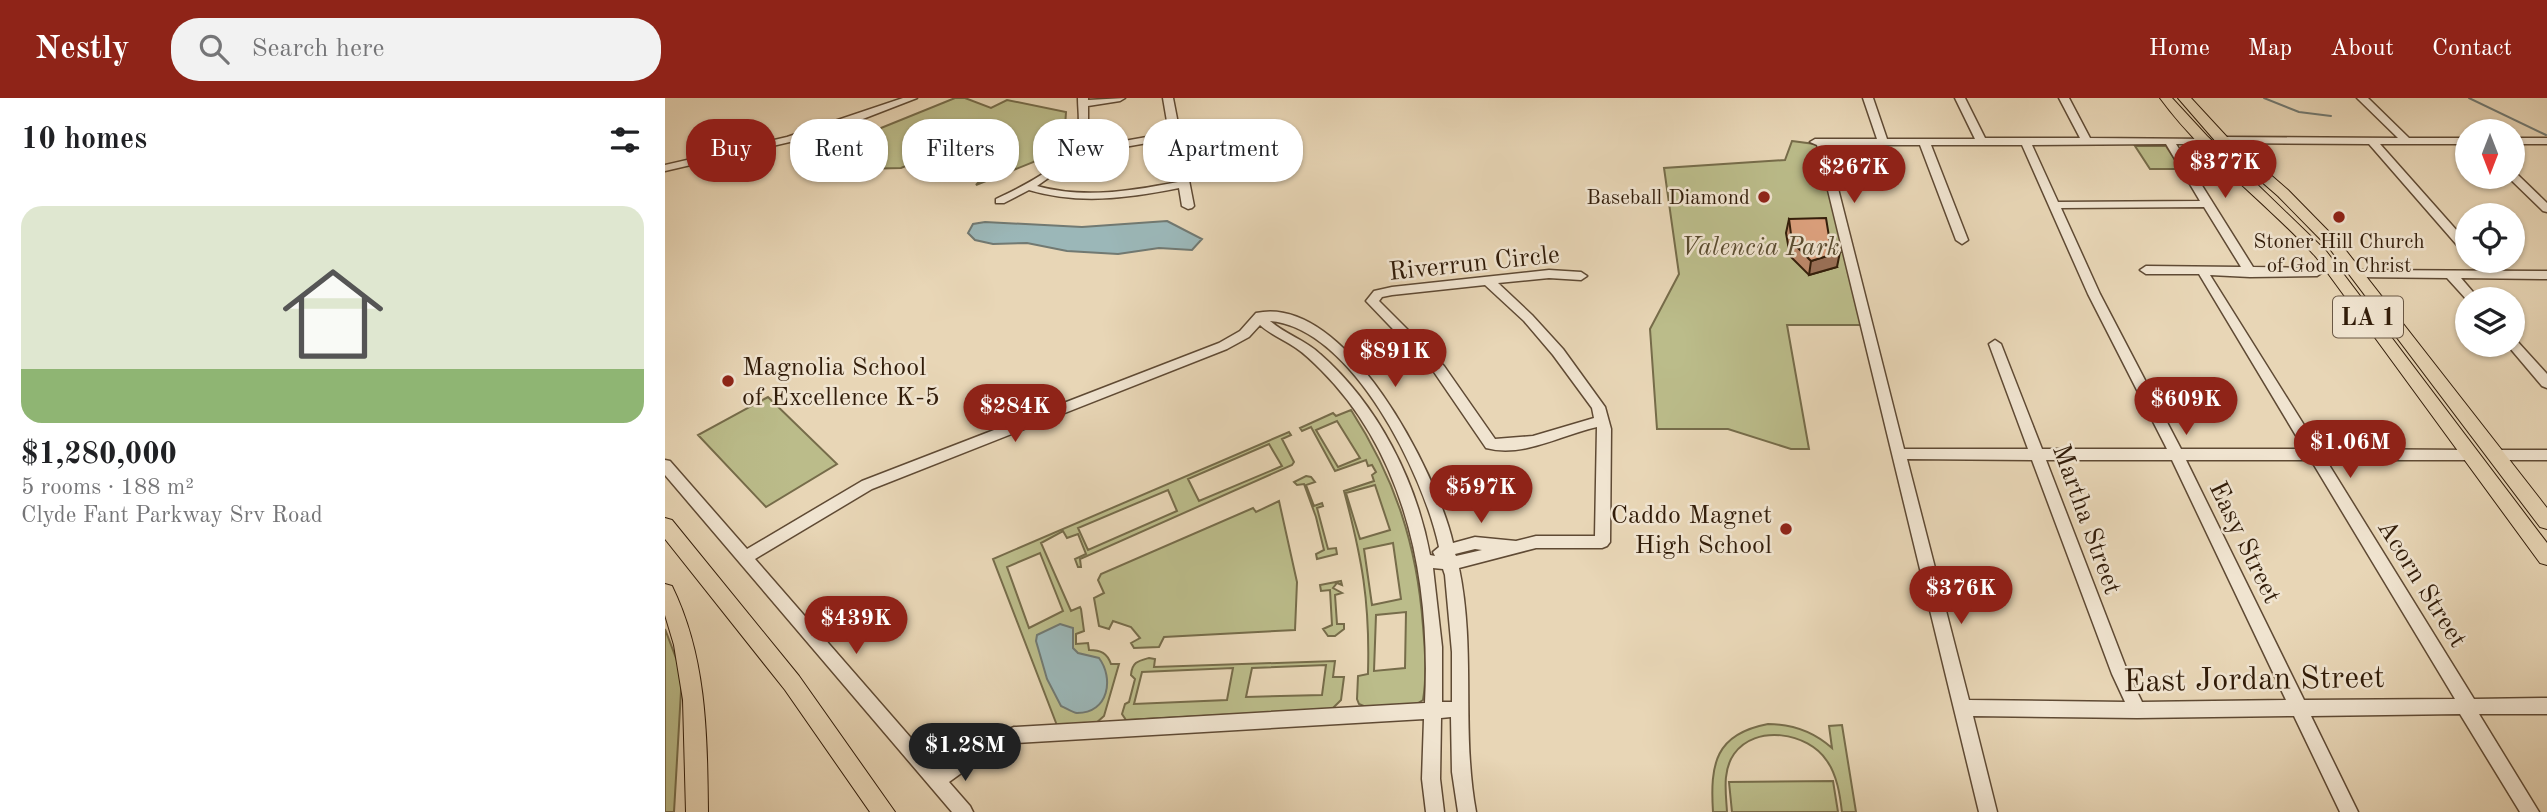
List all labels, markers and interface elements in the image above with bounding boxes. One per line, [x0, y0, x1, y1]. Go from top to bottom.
search box [171, 18, 661, 81]
icon: search [195, 30, 233, 68]
text: Nestly [35, 33, 129, 66]
text: Search here [251, 36, 385, 62]
text: Home [2149, 37, 2210, 61]
text: Map [2248, 37, 2292, 61]
text: About [2330, 37, 2394, 61]
text: Contact [2432, 37, 2512, 61]
chip: Buy [686, 119, 776, 182]
chip: Rent [790, 119, 888, 182]
chip: Filters [902, 119, 1019, 182]
chip: New [1033, 119, 1129, 182]
chip: Apartment [1143, 119, 1303, 182]
north arrow [2455, 119, 2525, 189]
map controls [2455, 119, 2525, 357]
icon: filters [606, 121, 644, 159]
text: 10 homes [21, 125, 147, 155]
pin: $377K [2176, 140, 2274, 200]
pin: $267K [1805, 146, 1903, 205]
text: $377K [2189, 151, 2261, 174]
text: $267K [1818, 156, 1890, 179]
place label: Baseball Diamond [1586, 188, 1750, 209]
marker: Baseball Diamond [1756, 189, 1772, 205]
button: locate [2455, 203, 2525, 273]
marker: Stoner Hill Church of God in Christ [2331, 209, 2347, 225]
place label: Stoner Hill Church of God in Christ [2253, 232, 2425, 277]
park label: Valencia Park [1680, 235, 1840, 261]
street label: Riverrun Circle [1387, 242, 1561, 286]
icon: home [270, 251, 396, 377]
button: layers [2455, 287, 2525, 357]
road number: LA 1 [2333, 296, 2403, 338]
pin: $891K [1346, 330, 1444, 389]
text: $891K [1359, 340, 1431, 363]
place label: Magnolia School of Excellence K-5 [742, 355, 940, 411]
marker: Magnolia School of Excellence K-5 [720, 373, 736, 389]
pin: $609K [2137, 378, 2235, 437]
pin: $284K [966, 384, 1064, 444]
text: $609K [2150, 388, 2222, 411]
text: $284K [979, 395, 1051, 418]
pin: $1.06M [2293, 420, 2407, 480]
text: $1.06M [2310, 431, 2390, 454]
text: $1,280,000 [21, 440, 177, 470]
street label: Martha Street [2047, 441, 2125, 598]
pin: $597K [1432, 466, 1530, 525]
text: 5 rooms · 188 m² [21, 476, 194, 499]
text: $597K [1445, 476, 1517, 499]
street label: Easy Street [2204, 478, 2285, 608]
place label: Caddo Magnet High School [1611, 503, 1772, 559]
text: Clyde Fant Parkway Srv Road [21, 504, 323, 527]
street label: Acorn Street [2372, 516, 2471, 652]
marker: Caddo Magnet High School [1778, 521, 1794, 537]
pin: $376K [1912, 566, 2010, 626]
text: $376K [1925, 577, 1997, 600]
pin: $439K [807, 596, 905, 656]
text: $439K [820, 607, 892, 630]
street label: East Jordan Street [2123, 663, 2385, 699]
pin: $1.28M [908, 724, 1022, 783]
text: $1.28M [925, 734, 1005, 757]

